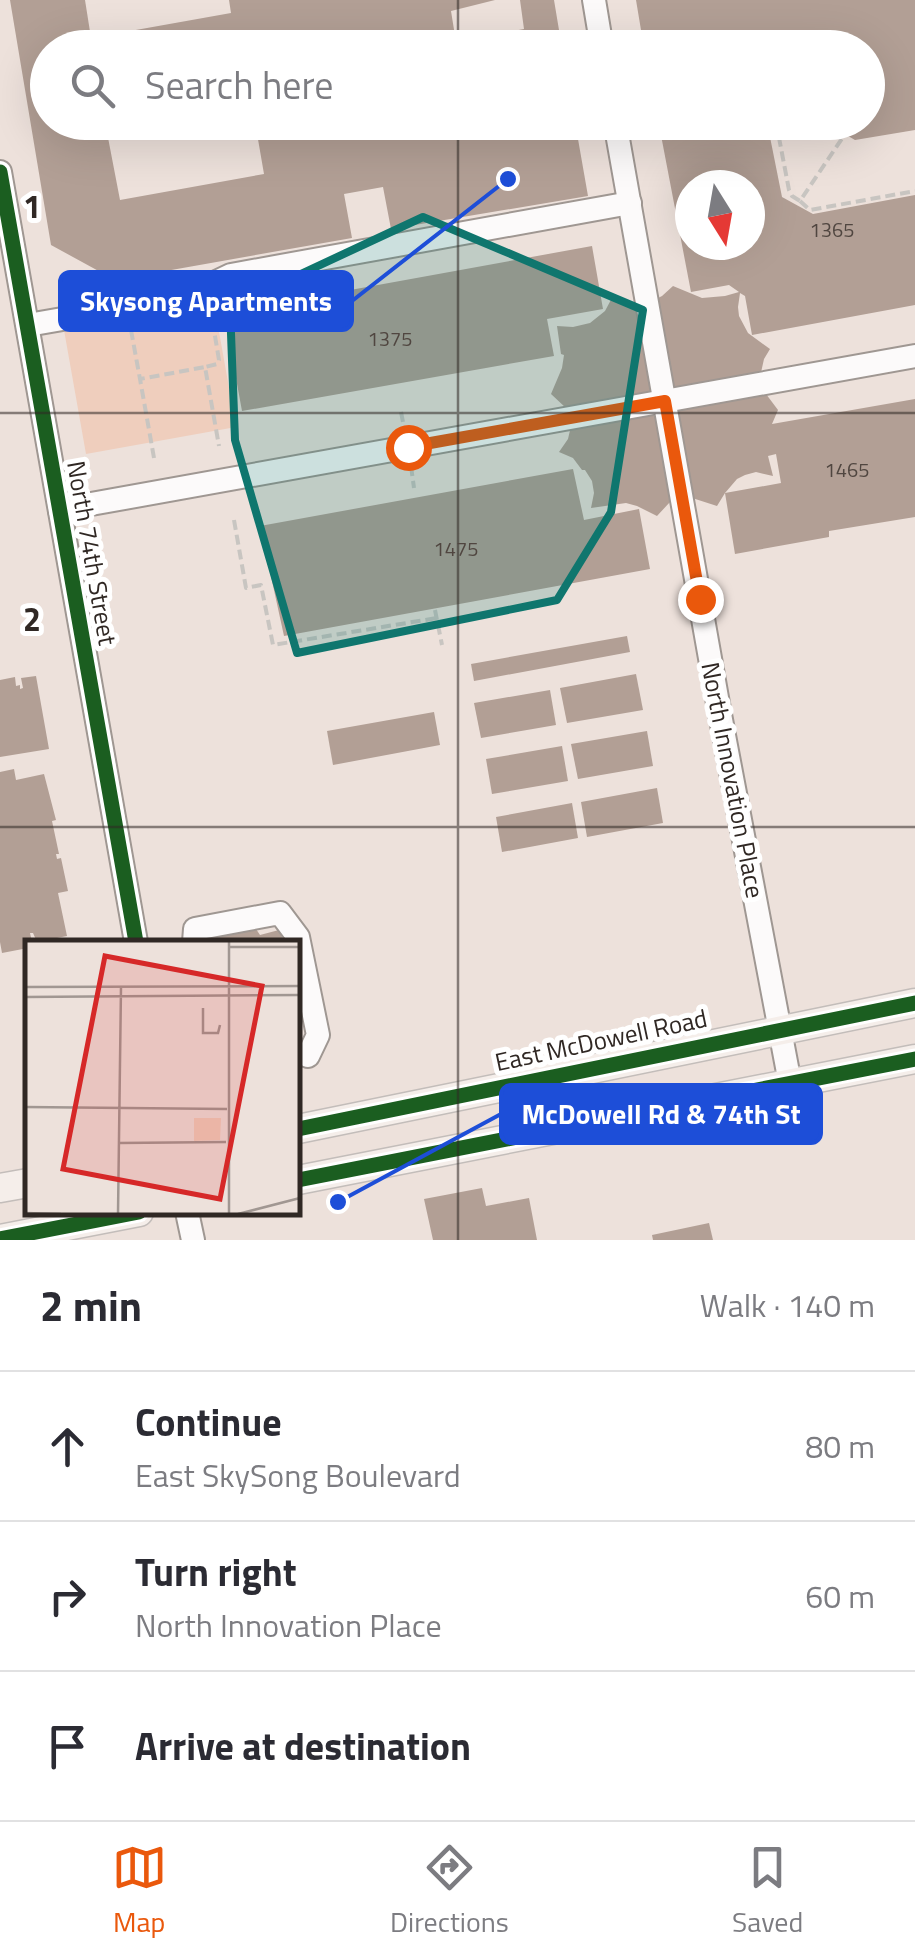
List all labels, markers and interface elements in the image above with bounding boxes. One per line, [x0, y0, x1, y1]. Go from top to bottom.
search box [30, 30, 885, 140]
text: Search here [145, 56, 333, 114]
icon: search [65, 58, 120, 113]
north arrow [675, 170, 765, 260]
text: 1 [23, 182, 41, 230]
house number: 1365 [810, 214, 854, 245]
callout: Skysong Apartments [60, 272, 352, 330]
text: Skysong Apartments [80, 279, 332, 322]
house number: 1375 [368, 323, 412, 354]
route start [386, 425, 432, 471]
house number: 1465 [825, 454, 869, 485]
street label: North 74th Street [57, 458, 127, 648]
house number: 1475 [434, 533, 478, 564]
route end [678, 577, 724, 623]
text: 2 [23, 595, 41, 643]
street label: North Innovation Place [691, 659, 775, 901]
inset map [25, 940, 300, 1215]
street label: East McDowell Road [491, 999, 711, 1081]
callout: McDowell Rd & 74th St [501, 1085, 821, 1143]
text: McDowell Rd & 74th St [521, 1092, 801, 1135]
text: 2 min [40, 1273, 142, 1337]
text: Walk · 140 m [700, 1281, 875, 1329]
text: Continue [135, 1393, 282, 1451]
icon: ahead [40, 1419, 95, 1474]
text: 80 m [805, 1422, 875, 1470]
text: East SkySong Boulevard [135, 1451, 461, 1499]
text: Turn right [135, 1543, 297, 1601]
icon: right [40, 1569, 95, 1624]
text: 60 m [805, 1572, 875, 1620]
text: North Innovation Place [135, 1601, 442, 1649]
text: Arrive at destination [135, 1717, 471, 1775]
icon: arrive [40, 1719, 95, 1774]
tab: Map [112, 1840, 167, 1943]
tab: Directions [390, 1840, 509, 1943]
tab: Saved [732, 1840, 803, 1943]

